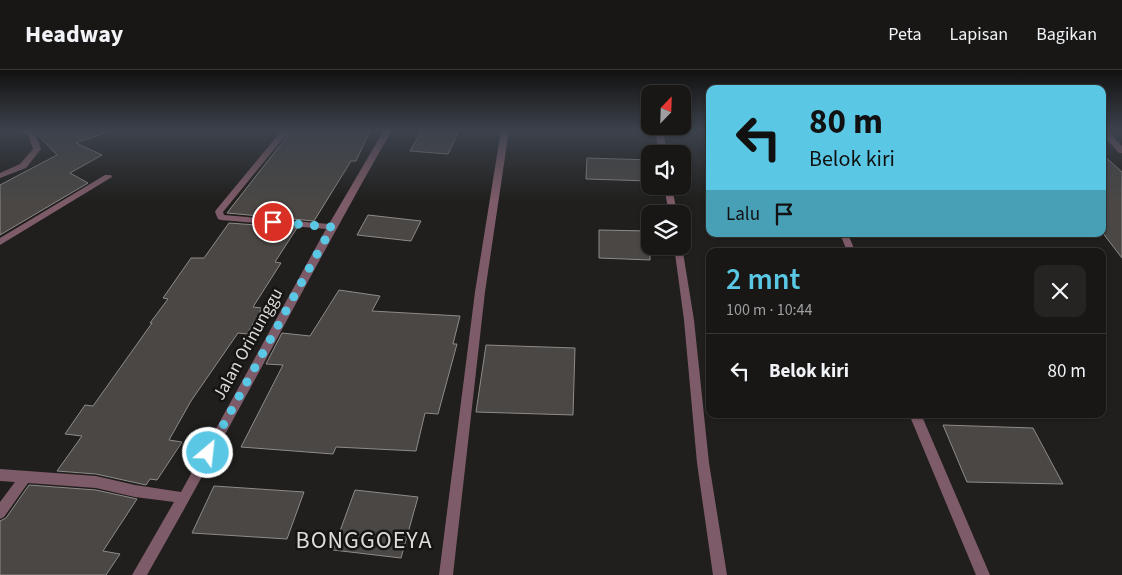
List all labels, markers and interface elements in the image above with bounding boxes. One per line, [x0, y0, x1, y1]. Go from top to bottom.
text: Headway [25, 17, 123, 52]
text: Peta [888, 22, 921, 47]
text: Lapisan [949, 22, 1008, 47]
text: Bagikan [1036, 22, 1097, 47]
north arrow [641, 85, 691, 135]
map controls [641, 85, 691, 255]
text: 80 m [809, 97, 883, 147]
icon: left [726, 105, 791, 170]
text: Belok kiri [809, 143, 895, 175]
button: sound [641, 145, 691, 195]
icon: arrive [770, 200, 798, 228]
pin [252, 201, 294, 243]
text: Lalu [726, 201, 760, 228]
button: layers [641, 205, 691, 255]
icon: arrive [259, 208, 287, 236]
text: 2 mnt [726, 258, 800, 301]
button: close [1034, 265, 1086, 317]
street label: Jalan Orinunggu [207, 283, 289, 405]
text: 100 m · 10:44 [726, 299, 813, 321]
icon: left [726, 357, 754, 385]
text: Belok kiri [769, 358, 849, 385]
text: 80 m [1048, 358, 1086, 385]
position arrow [181, 426, 233, 478]
district label: BONGGOEYA [296, 523, 432, 558]

